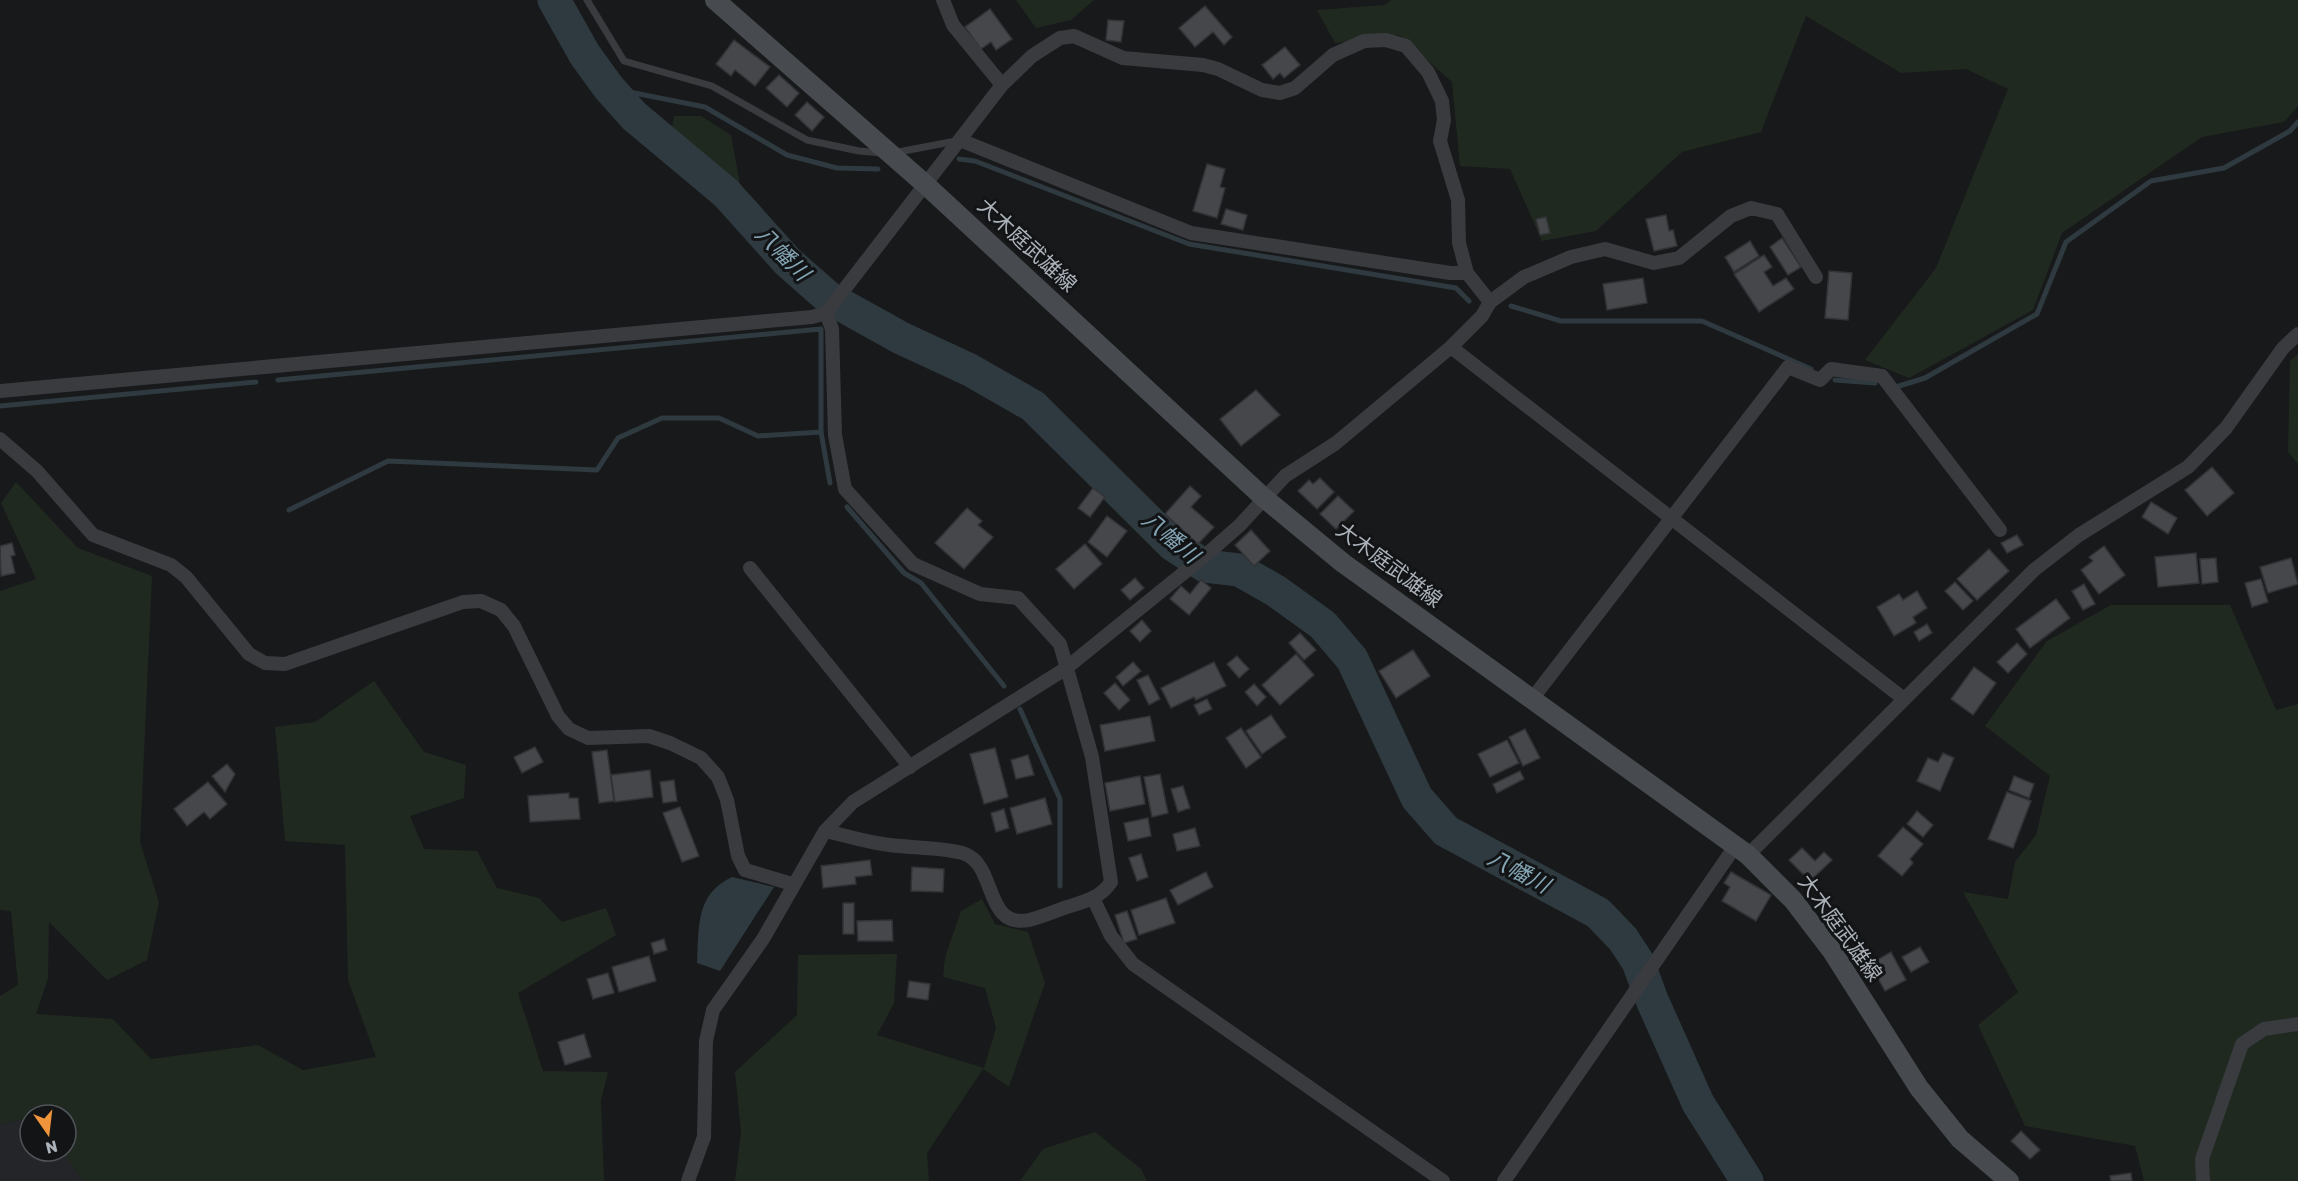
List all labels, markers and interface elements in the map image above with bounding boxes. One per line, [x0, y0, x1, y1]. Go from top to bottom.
street label: 大木庭武雄線 [973, 193, 1082, 297]
water label: 八幡川 [750, 220, 817, 288]
water label: 八幡川 [1137, 506, 1206, 570]
street label: 大木庭武雄線 [1331, 517, 1447, 612]
water label: 八幡川 [1483, 844, 1556, 900]
street label: 大木庭武雄線 [1793, 869, 1888, 986]
north arrow [18, 1103, 78, 1163]
text: N [44, 1136, 59, 1158]

